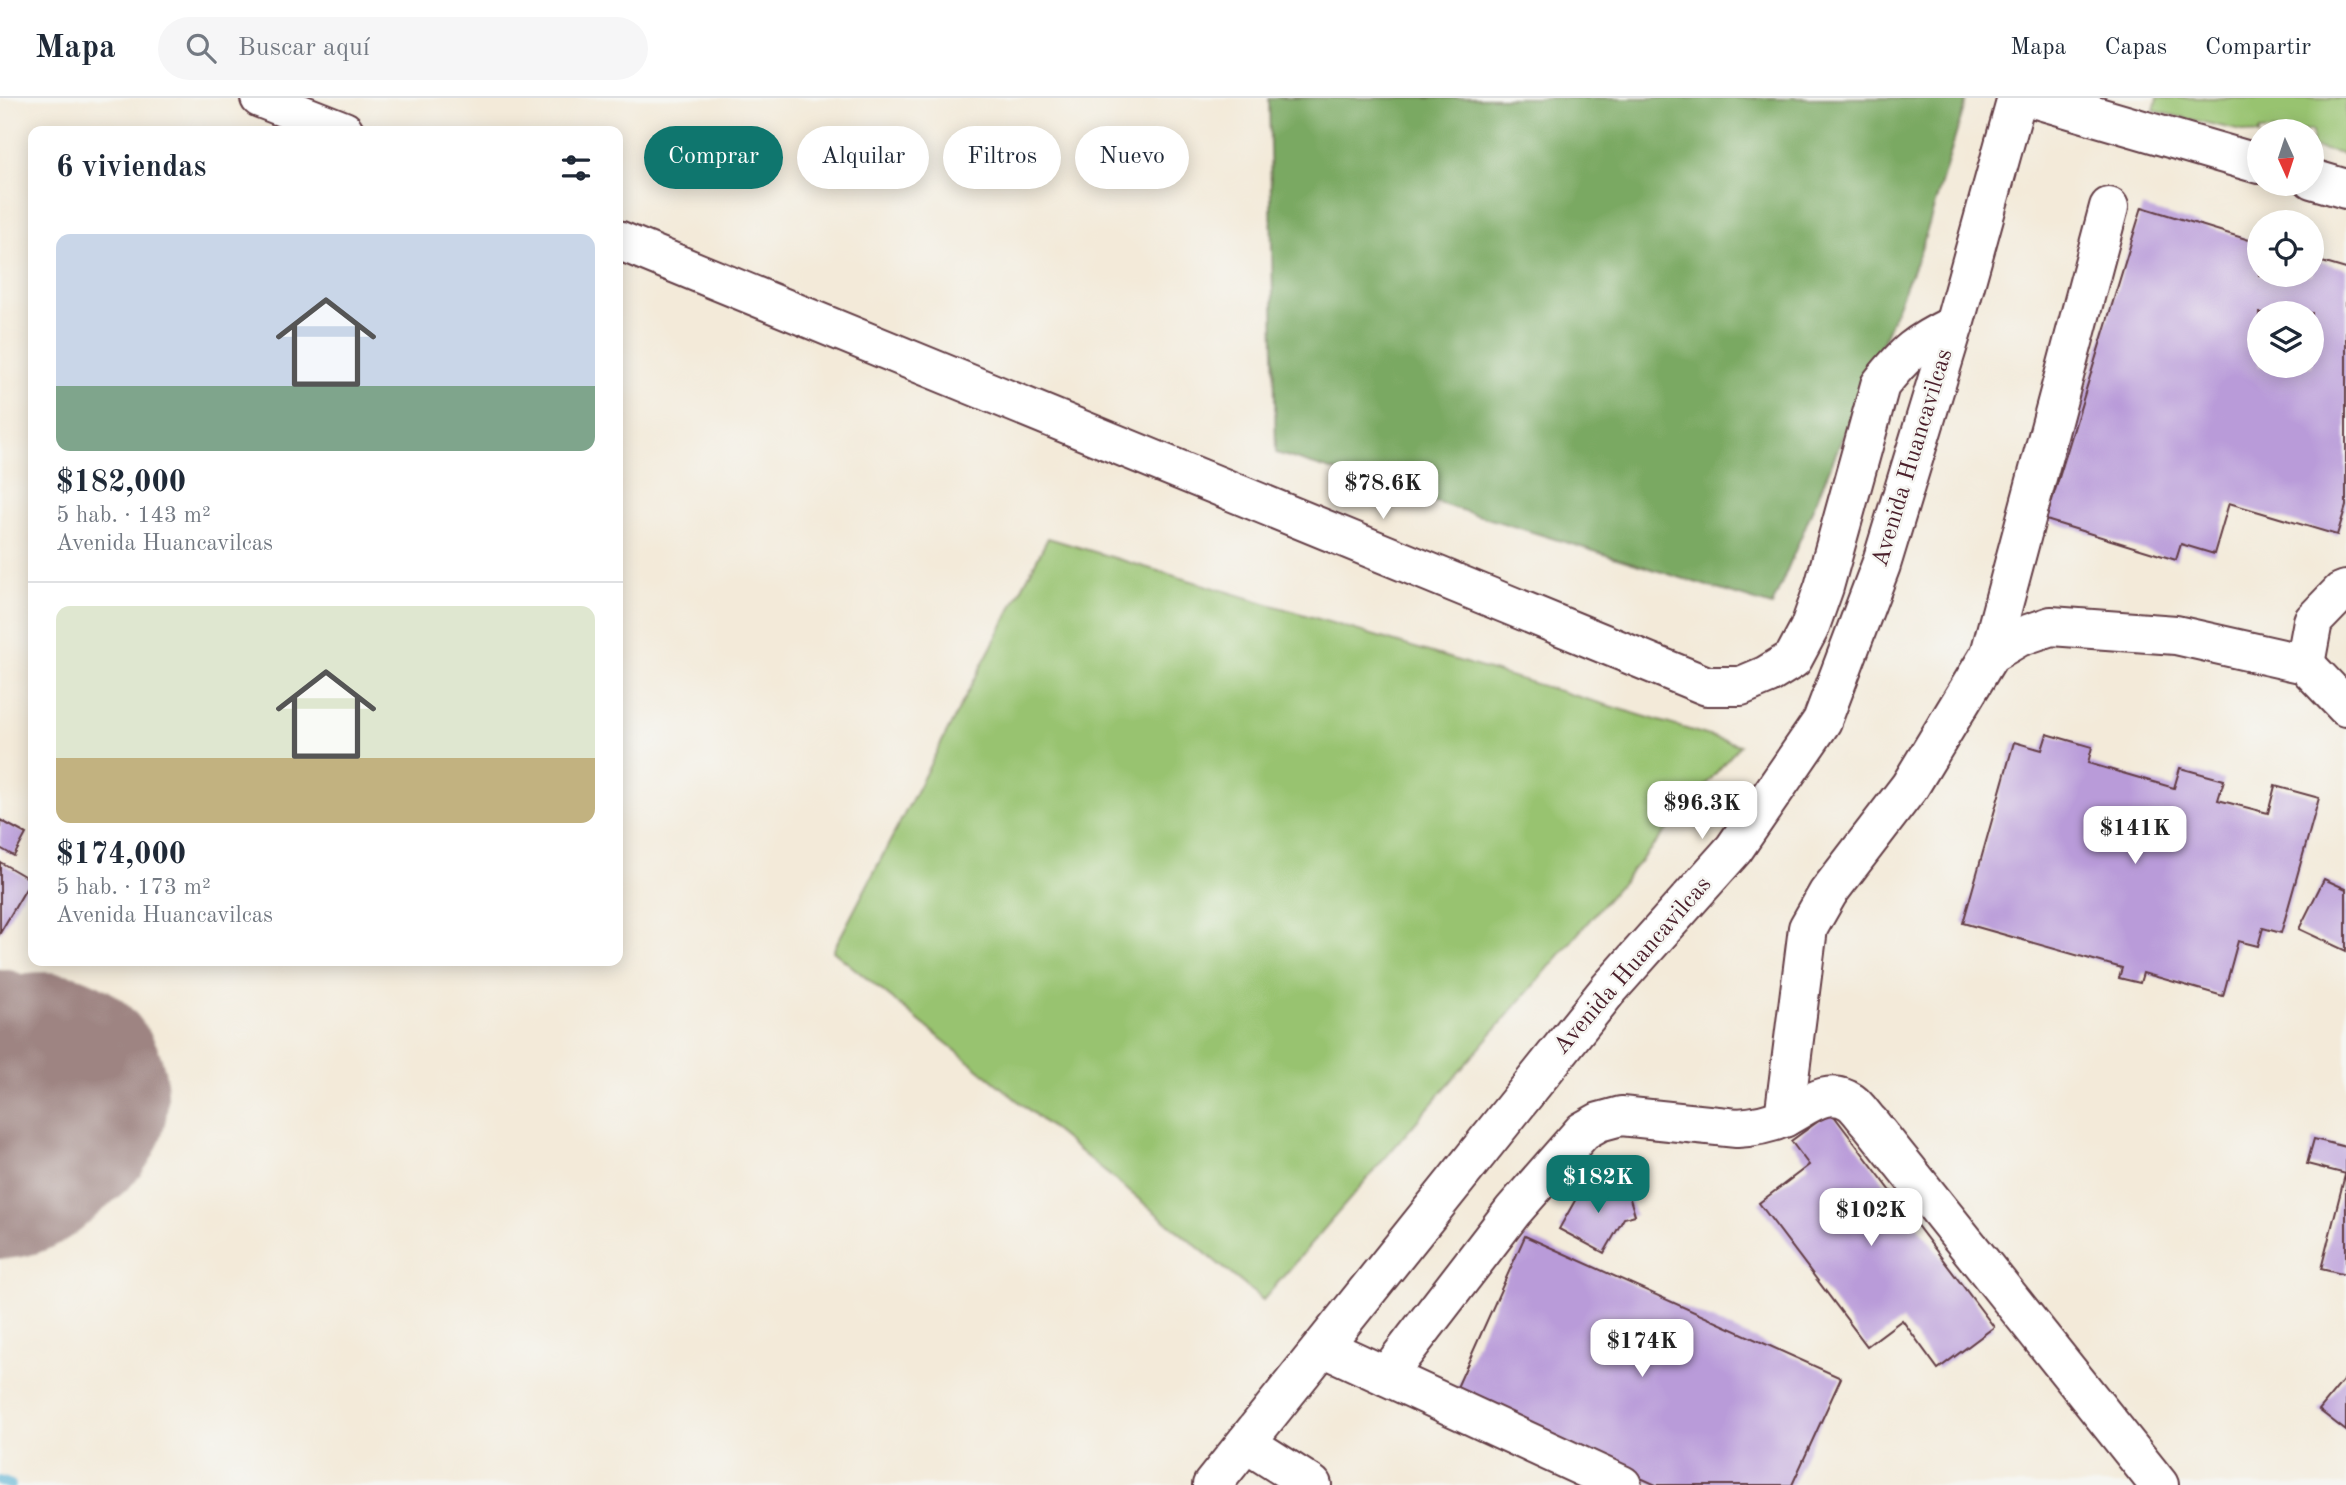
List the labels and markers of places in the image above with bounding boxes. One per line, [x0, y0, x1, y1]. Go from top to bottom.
pin: $78.6K [1326, 462, 1440, 521]
pin: $96.3K [1645, 782, 1759, 841]
pin: $141K [2086, 806, 2184, 866]
pin: $182K [1549, 1156, 1647, 1215]
pin: $102K [1822, 1188, 1920, 1248]
pin: $174K [1593, 1320, 1691, 1379]

